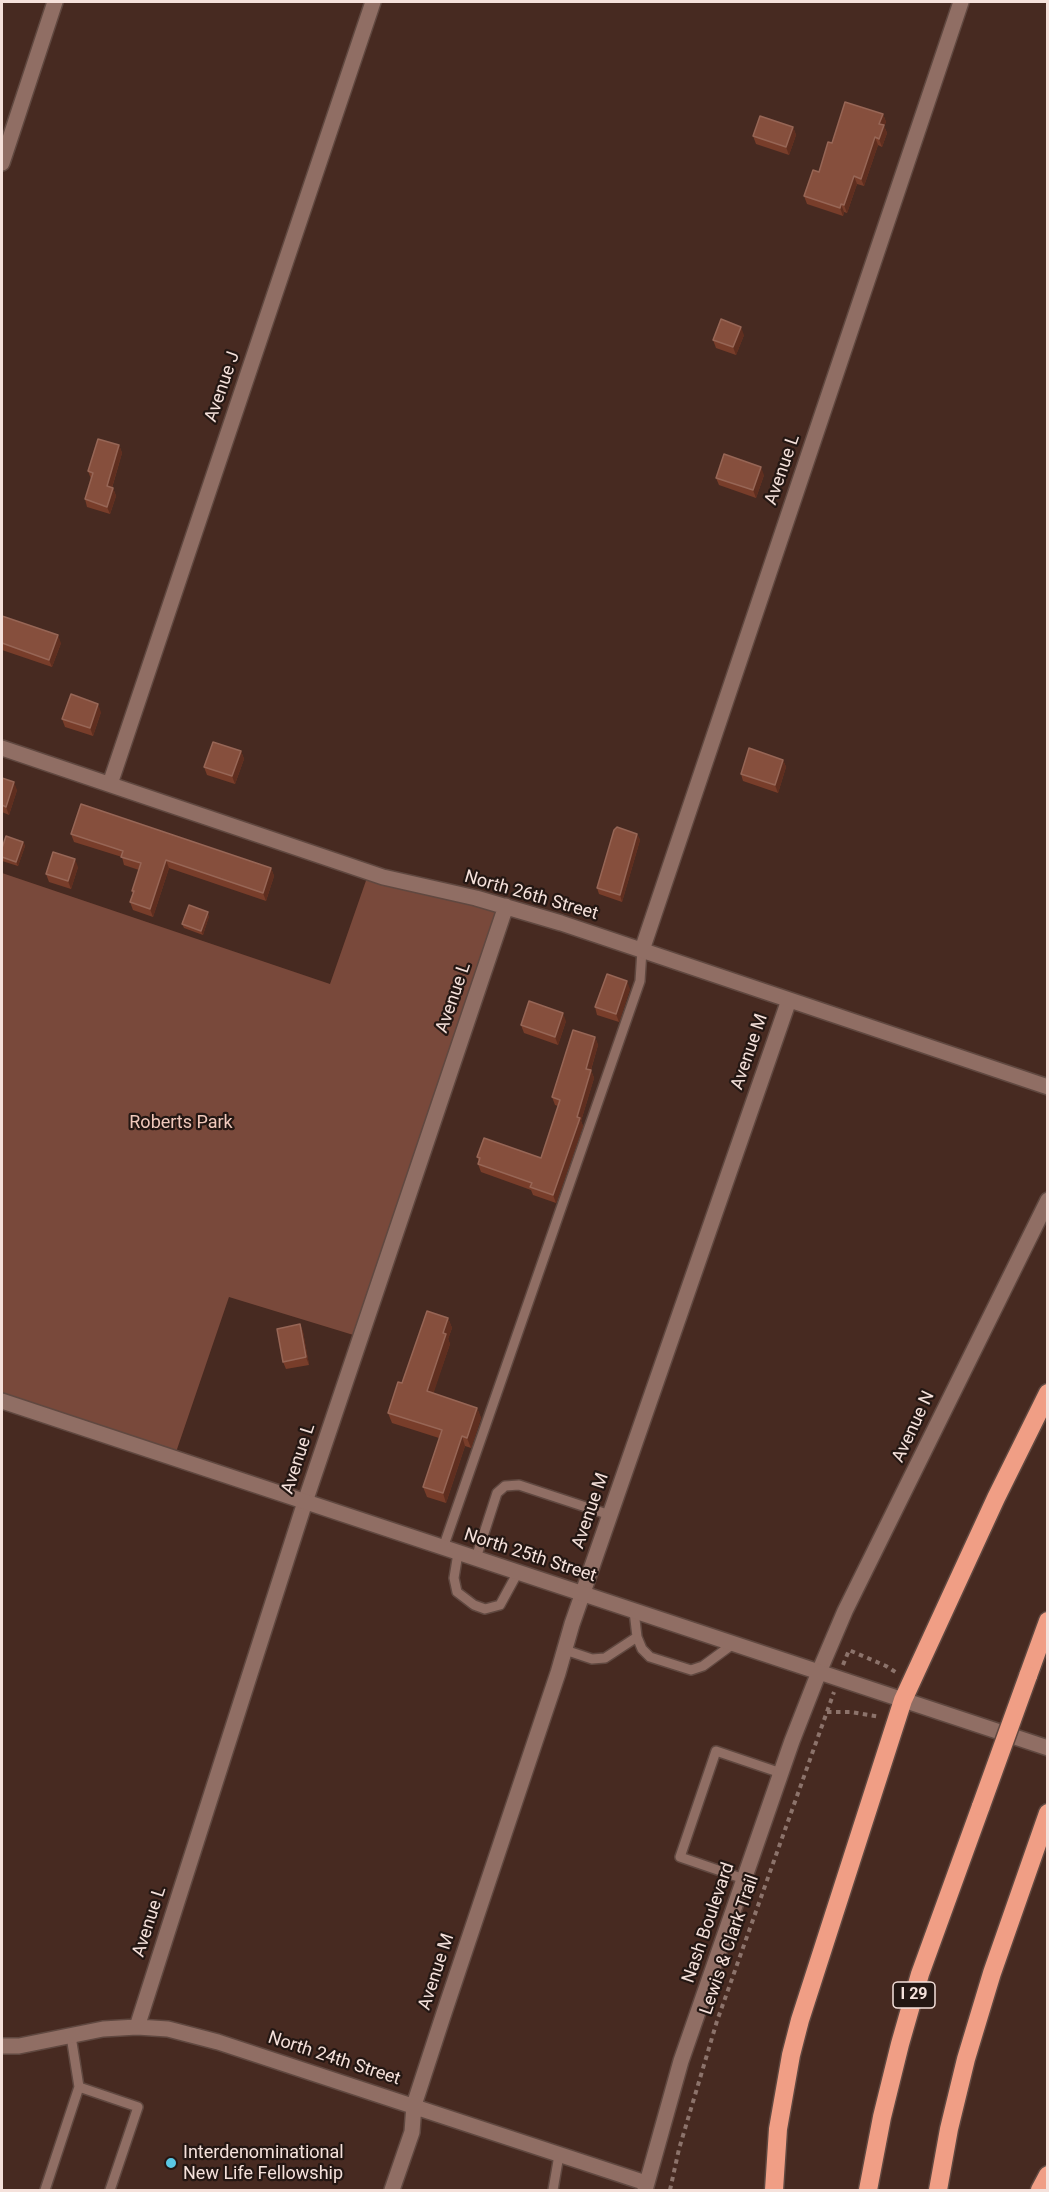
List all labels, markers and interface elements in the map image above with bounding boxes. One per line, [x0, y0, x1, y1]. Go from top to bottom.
street label: Avenue J [201, 349, 245, 425]
street label: Avenue L [761, 432, 805, 508]
street label: North 26th Street [462, 867, 600, 925]
street label: Avenue L [432, 960, 476, 1036]
street label: Avenue M [727, 1011, 773, 1093]
park label: Roberts Park [129, 1112, 233, 1134]
street label: Avenue N [888, 1388, 940, 1466]
street label: Avenue L [277, 1421, 321, 1497]
street label: Avenue M [568, 1470, 614, 1552]
street label: North 25th Street [461, 1524, 599, 1588]
street label: Nash Boulevard [678, 1860, 740, 1986]
street label: Lewis & Clark Trail [696, 1872, 764, 2018]
street label: Avenue L [128, 1884, 172, 1960]
street label: Avenue M [415, 1931, 459, 2013]
road number: I 29 [893, 1982, 935, 2008]
street label: North 24th Street [265, 2027, 403, 2091]
place label: Interdenominational New Life Fellowship [183, 2142, 344, 2184]
marker: Interdenominational New Life Fellowship [164, 2156, 178, 2170]

